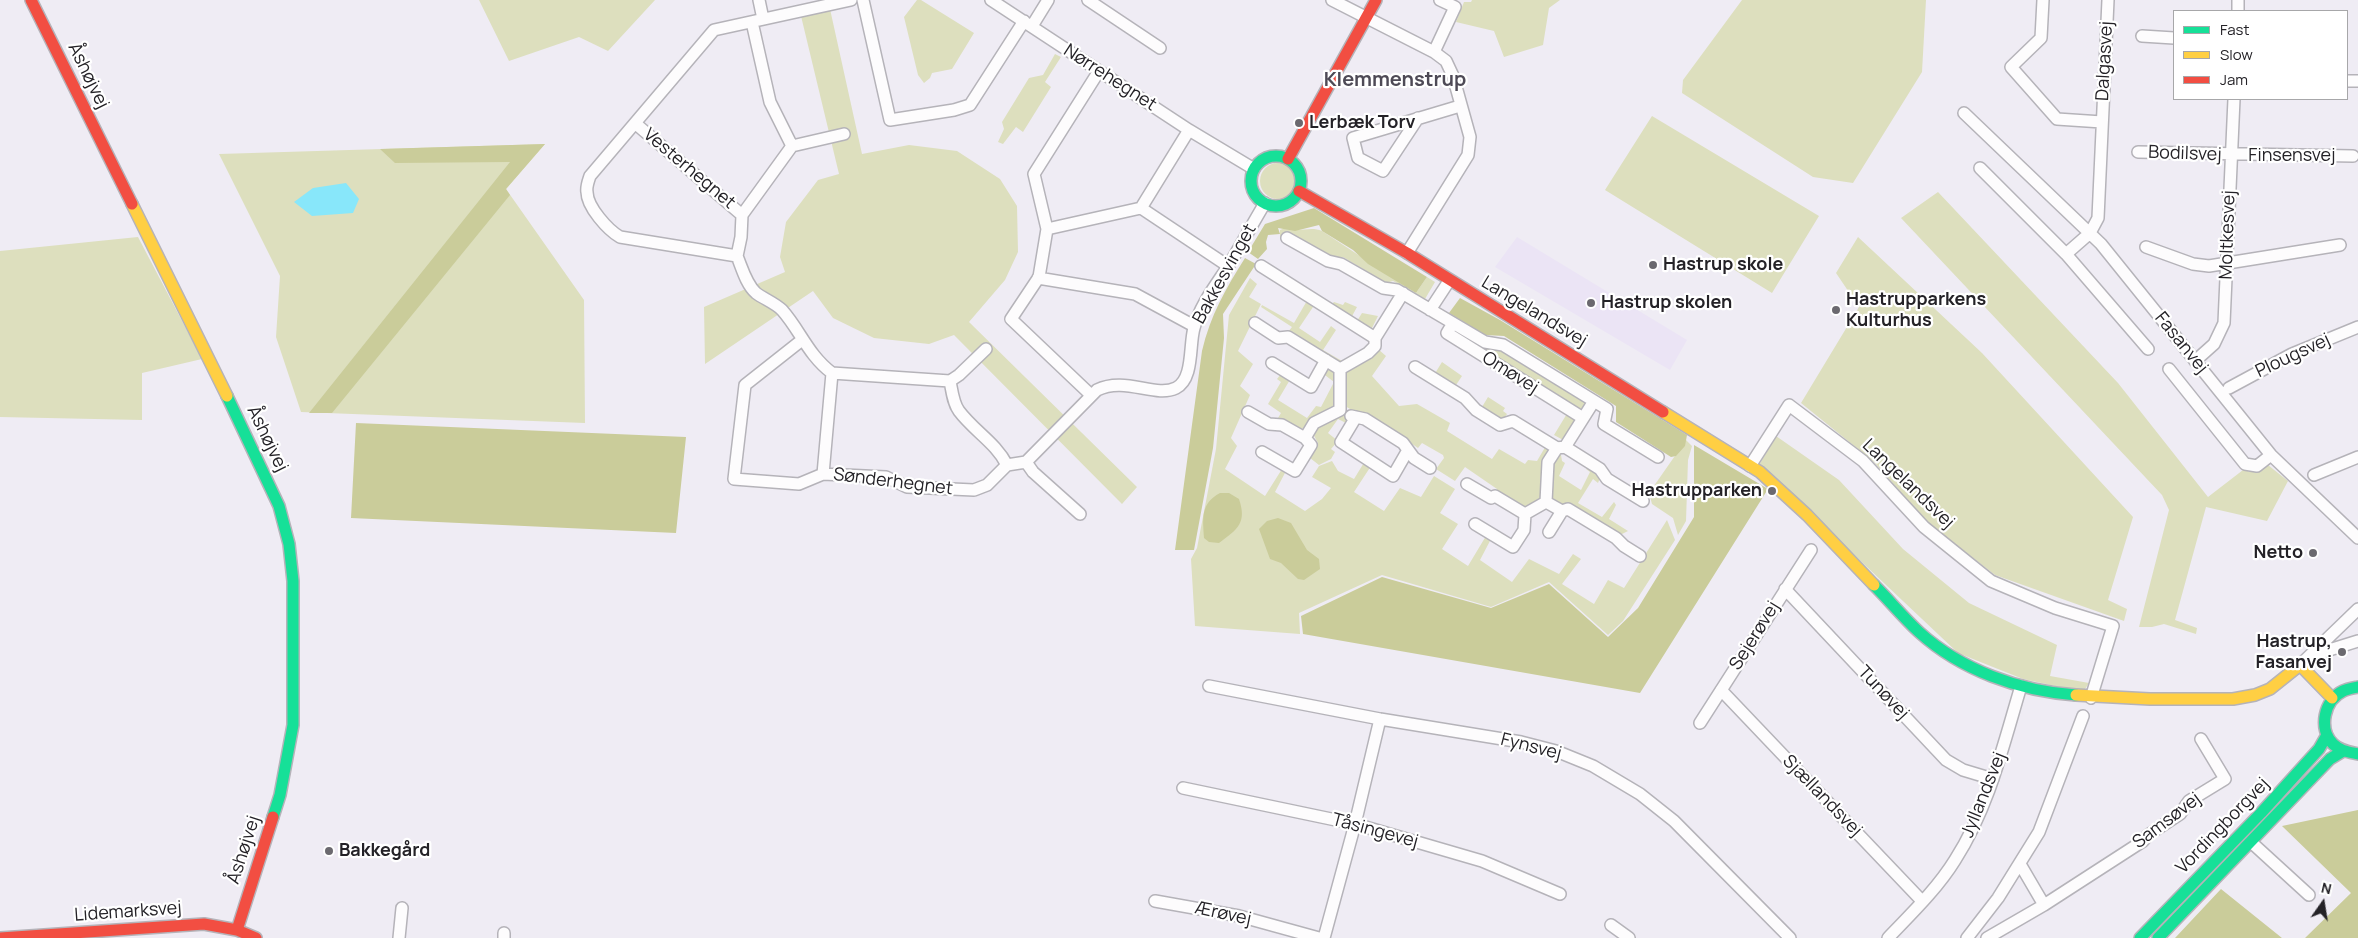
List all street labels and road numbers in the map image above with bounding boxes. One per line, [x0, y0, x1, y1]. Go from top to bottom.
street label: Dalgasvej [2092, 21, 2118, 101]
street label: Åshøjvej [63, 40, 113, 112]
street label: Nørrehegnet [1059, 40, 1161, 116]
street label: Vesterhegnet [638, 124, 740, 214]
street label: Bodilsvej [2148, 142, 2222, 166]
street label: Finsensvej [2248, 145, 2336, 167]
street label: Moltkesvej [2216, 190, 2240, 280]
street label: Bakkesvinget [1189, 220, 1261, 328]
street label: Langelandsvej [1477, 272, 1591, 352]
street label: Fasanvej [2150, 308, 2212, 378]
street label: Plougsvej [2252, 329, 2334, 383]
street label: Omøvej [1478, 347, 1542, 399]
street label: Åshøjvej [242, 403, 292, 475]
street label: Langelandsvej [1858, 435, 1958, 533]
street label: Sønderhegnet [832, 464, 954, 500]
street label: Sejerøvej [1725, 598, 1785, 674]
street label: Tunøvej [1853, 662, 1913, 724]
street label: Fynsvej [1498, 729, 1564, 765]
street label: Jyllandsvej [1957, 749, 2011, 841]
street label: Sjællandsvej [1778, 751, 1866, 841]
street label: Vordingborgvej [2172, 774, 2274, 878]
street label: Samsøvej [2129, 788, 2205, 854]
street label: Tåsingevej [1329, 809, 1421, 853]
street label: Åshøjvej [223, 813, 265, 887]
street label: Lidemarksvej [74, 897, 182, 927]
street label: Ærøvej [1193, 898, 1253, 930]

